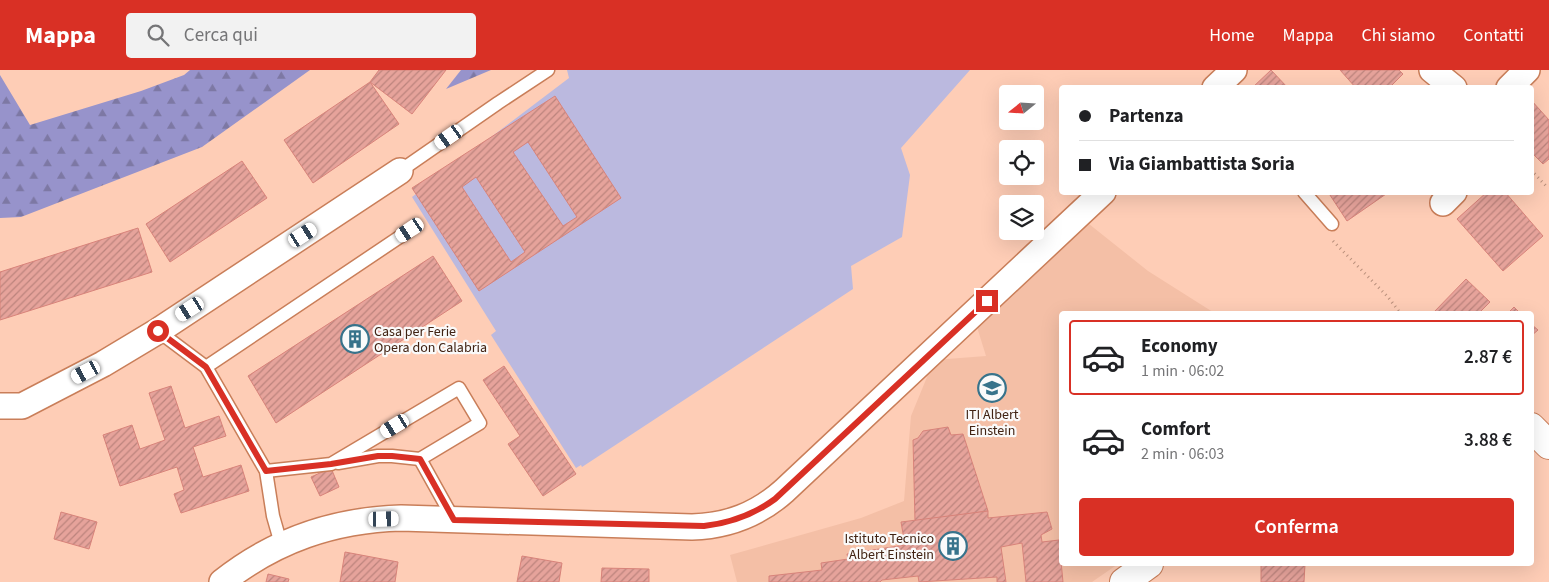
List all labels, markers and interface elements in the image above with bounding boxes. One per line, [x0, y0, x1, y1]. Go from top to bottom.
search box [126, 13, 476, 58]
text: Mappa [25, 18, 96, 53]
icon: search [144, 21, 172, 49]
text: Cerca qui [184, 22, 258, 49]
text: Home [1209, 23, 1255, 48]
text: Mappa [1283, 23, 1334, 48]
text: Chi siamo [1362, 23, 1435, 48]
text: Contatti [1463, 23, 1524, 48]
north arrow [999, 85, 1044, 130]
map controls [999, 85, 1044, 240]
text: Partenza [1109, 103, 1183, 130]
car [432, 122, 465, 152]
button: locate [999, 140, 1044, 185]
text: Via Giambattista Soria [1109, 151, 1295, 178]
button: layers [999, 195, 1044, 240]
car [393, 215, 426, 245]
car [286, 221, 319, 249]
route end [976, 290, 998, 312]
car [173, 295, 206, 323]
route start [147, 320, 169, 342]
place label: Casa per Ferie Opera don Calabria [374, 322, 487, 358]
building icon: Casa per Ferie Opera don Calabria [340, 324, 370, 354]
text: Economy [1141, 333, 1218, 360]
icon: car [1081, 335, 1126, 380]
text: 2.87 € [1464, 344, 1512, 371]
car [69, 358, 102, 386]
text: 1 min · 06:02 [1141, 360, 1224, 382]
school or university icon: ITI Albert Einstein [977, 373, 1007, 403]
place label: ITI Albert Einstein [965, 405, 1019, 441]
car [378, 412, 411, 440]
text: Comfort [1141, 416, 1211, 443]
icon: car [1081, 418, 1126, 463]
text: 3.88 € [1464, 427, 1512, 454]
text: 2 min · 06:03 [1141, 443, 1224, 465]
button: Conferma [1079, 498, 1514, 556]
car [368, 511, 399, 527]
place label: Istituto Tecnico Albert Einstein [845, 529, 934, 565]
building icon: Istituto Tecnico Albert Einstein [938, 531, 968, 561]

